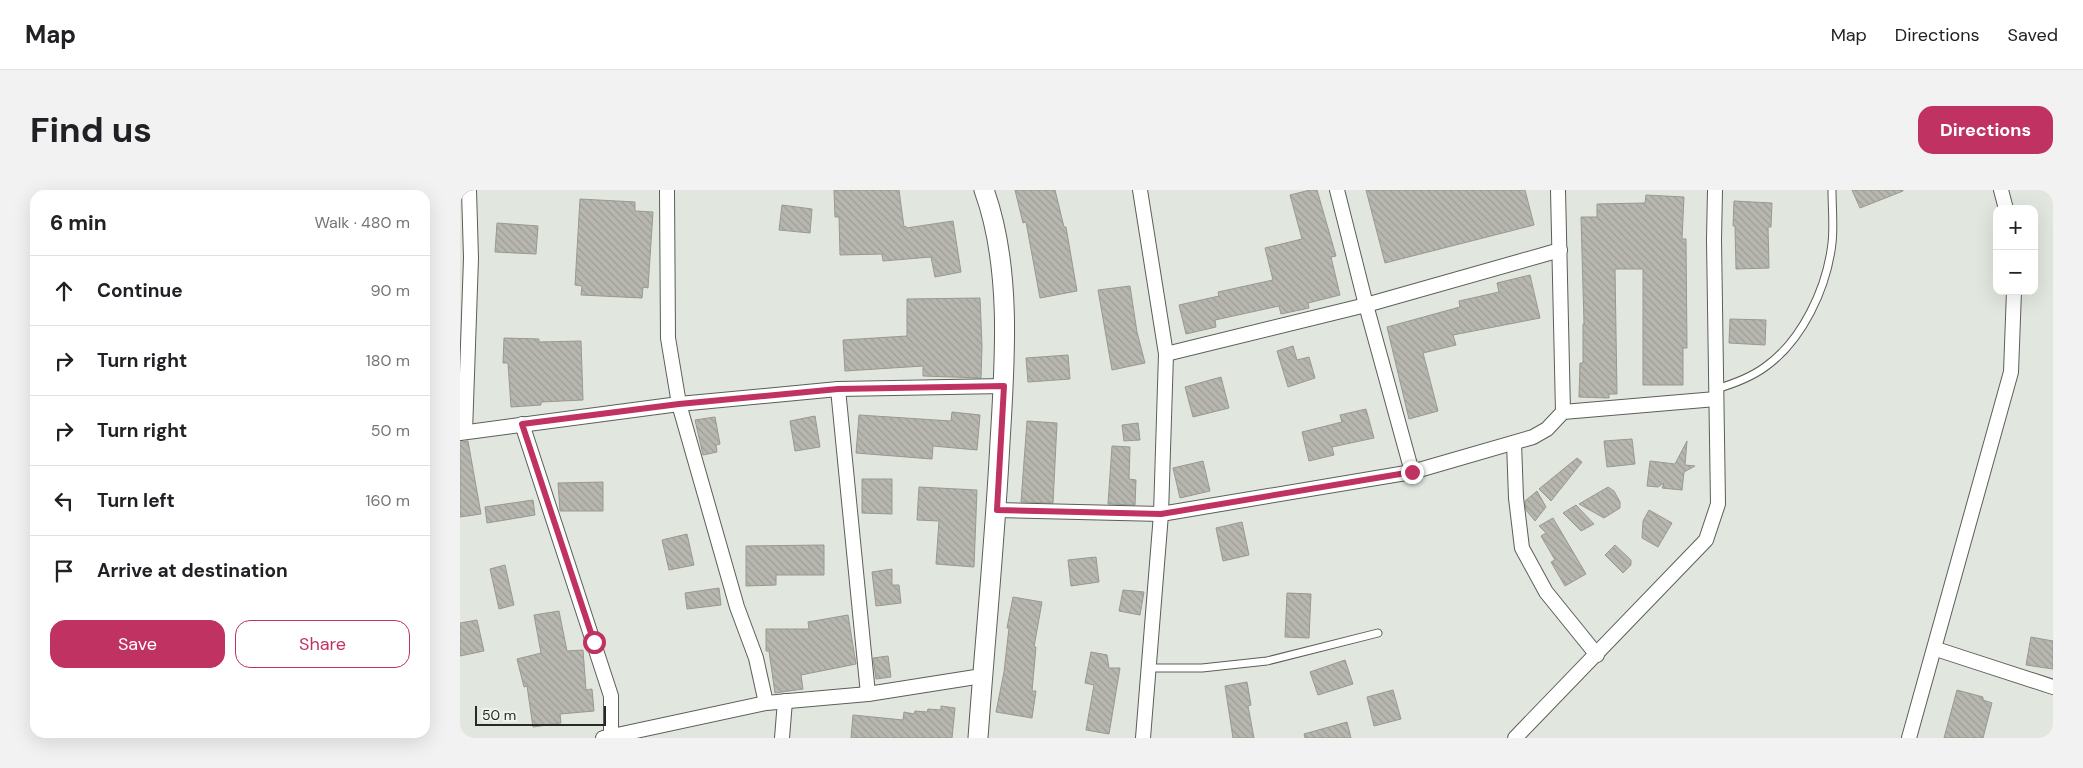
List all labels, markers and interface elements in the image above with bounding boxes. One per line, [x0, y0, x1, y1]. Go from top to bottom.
text: Map [25, 19, 76, 50]
text: Map [1831, 23, 1867, 47]
text: Directions [1895, 23, 1980, 47]
text: Saved [2008, 23, 2058, 47]
button: Directions [1918, 106, 2053, 154]
text: Find us [30, 107, 152, 153]
map controls [1993, 205, 2038, 295]
button: + [1993, 205, 2038, 250]
text: 6 min [50, 209, 107, 237]
text: Walk · 480 m [314, 212, 410, 233]
button: − [1993, 250, 2038, 295]
icon: ahead [50, 277, 78, 305]
text: Continue [97, 278, 183, 303]
text: 90 m [370, 280, 410, 301]
icon: right [50, 347, 78, 375]
text: Turn right [97, 348, 187, 373]
text: 180 m [366, 350, 410, 371]
icon: right [50, 417, 78, 445]
text: Turn right [97, 418, 187, 443]
text: 50 m [371, 420, 410, 441]
route end [1401, 461, 1424, 484]
icon: left [50, 487, 78, 515]
text: Turn left [97, 488, 175, 513]
text: 160 m [366, 490, 410, 511]
icon: arrive [50, 557, 78, 585]
text: Arrive at destination [97, 558, 288, 583]
button: Save [50, 620, 225, 668]
button: Share [235, 620, 410, 668]
route start [583, 631, 606, 654]
scale bar [475, 703, 606, 726]
text: 50 m [482, 706, 516, 724]

